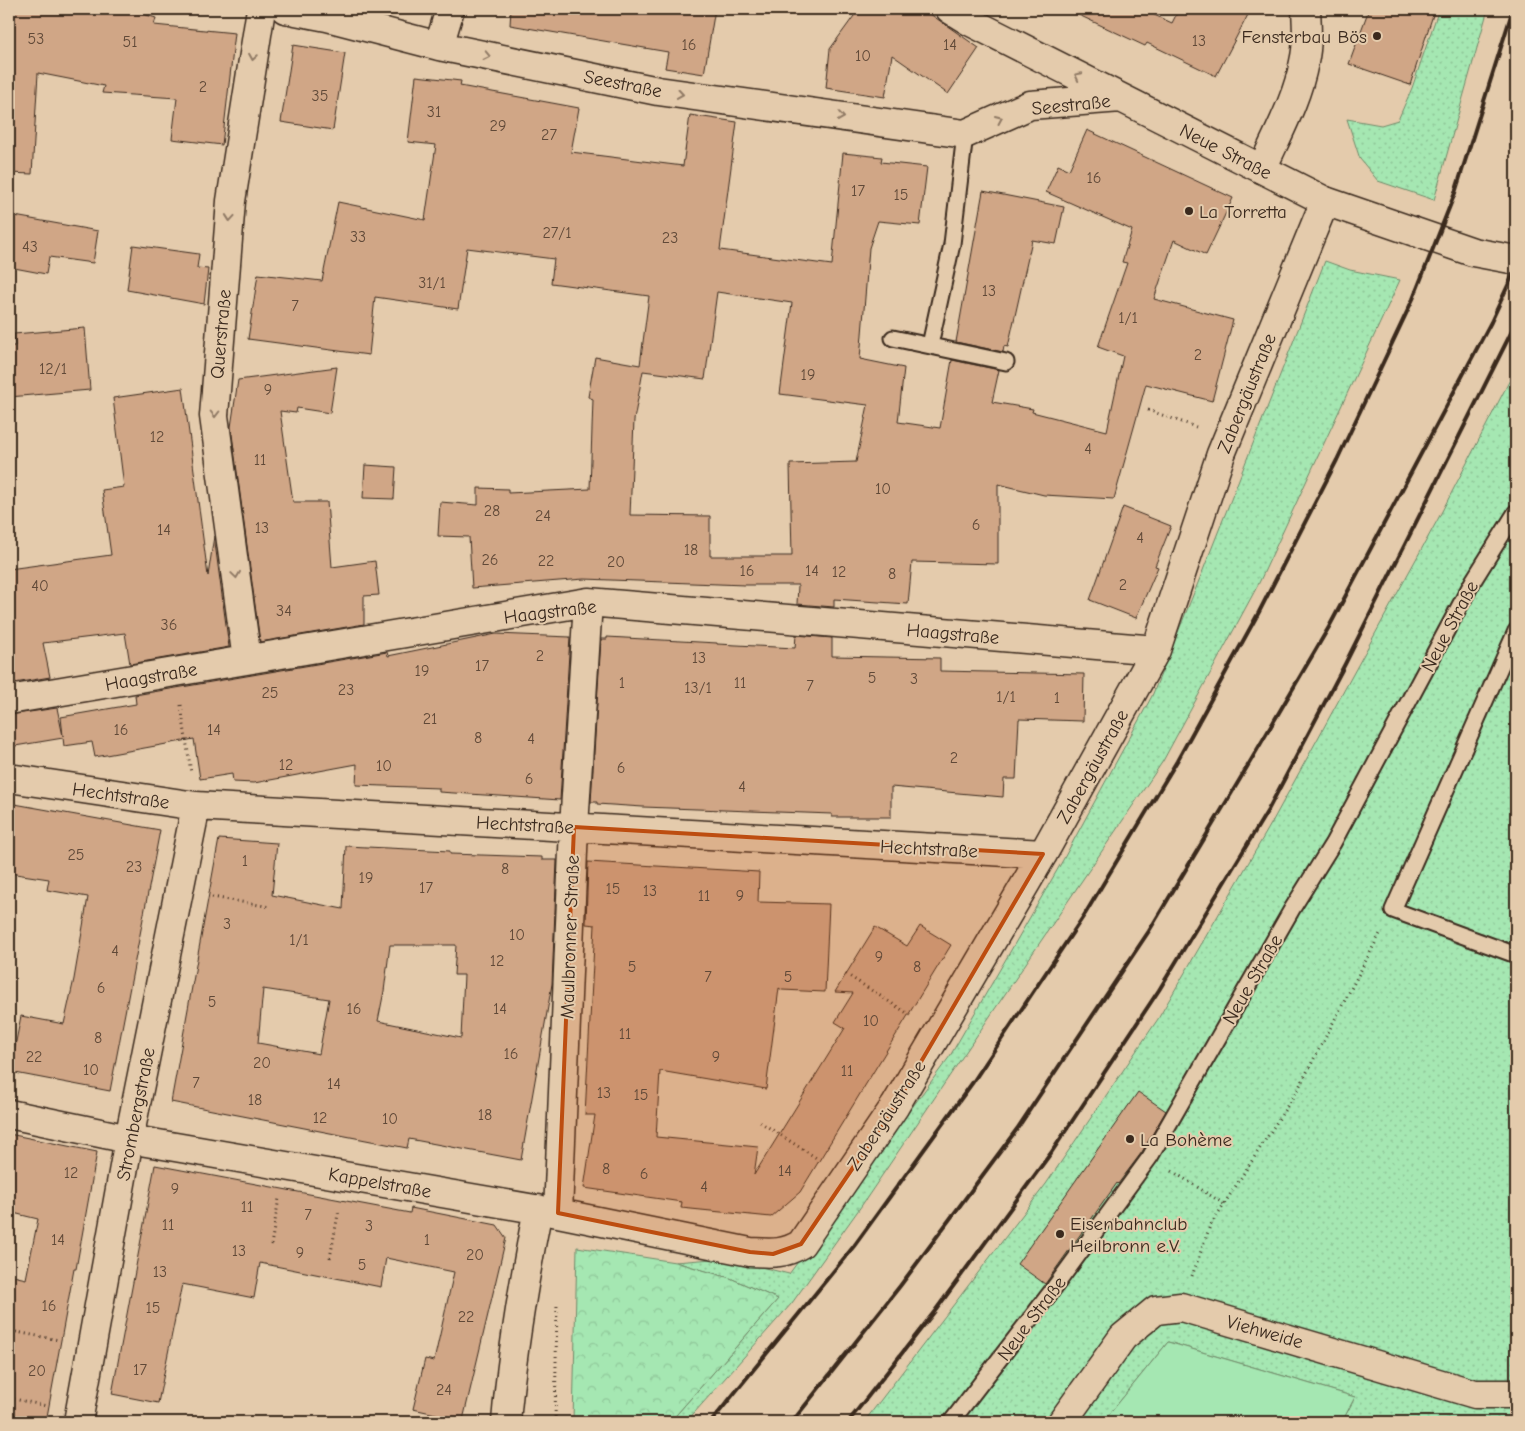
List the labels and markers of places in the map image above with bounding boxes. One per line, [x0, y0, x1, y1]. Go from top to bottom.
place label: Fensterbau Bös [1242, 26, 1367, 48]
marker: Fensterbau Bös [1371, 30, 1383, 42]
place label: La Torretta [1199, 201, 1287, 223]
marker: La Torretta [1183, 205, 1195, 217]
place label: La Bohème [1140, 1129, 1232, 1151]
marker: La Bohème [1124, 1133, 1136, 1145]
place label: Eisenbahnclub Heilbronn e.V. [1070, 1213, 1188, 1257]
marker: Eisenbahnclub Heilbronn e.V. [1054, 1228, 1066, 1240]

